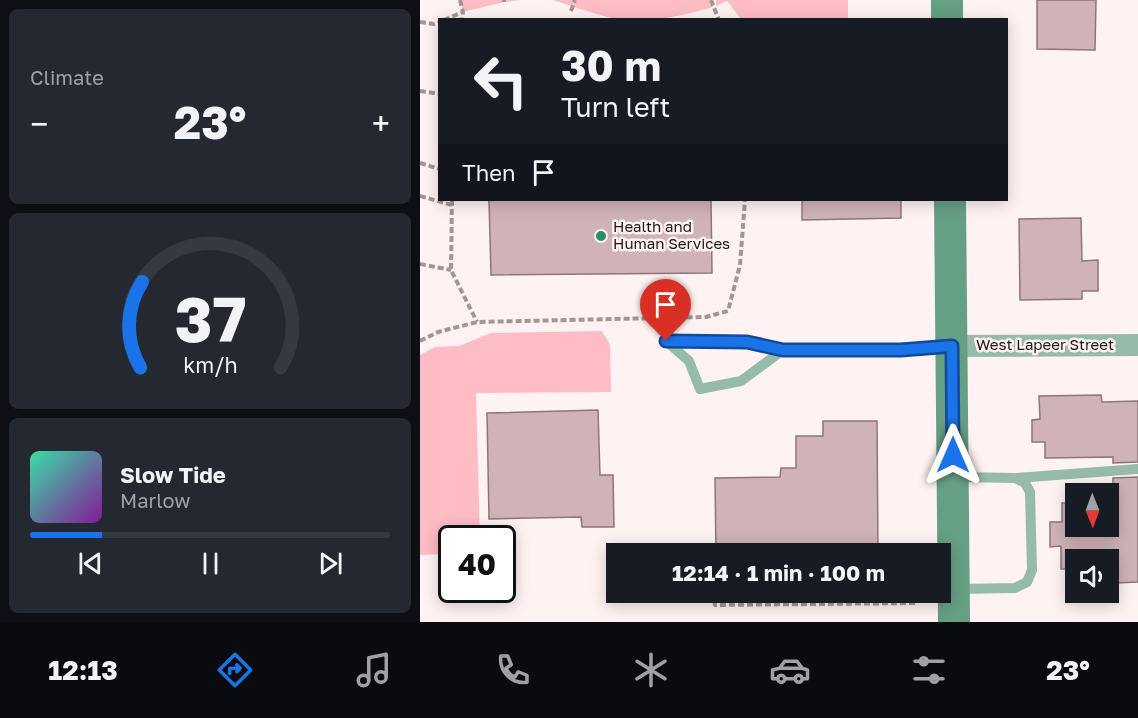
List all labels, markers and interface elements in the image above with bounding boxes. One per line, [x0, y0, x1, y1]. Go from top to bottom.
text: 30 m [561, 40, 661, 90]
icon: left [462, 42, 540, 120]
text: Climate [30, 65, 104, 89]
text: Turn left [561, 91, 670, 123]
text: 23° [174, 95, 246, 149]
text: − [30, 104, 48, 143]
text: + [372, 104, 390, 143]
icon: arrive [527, 156, 560, 189]
text: Then [462, 159, 515, 186]
place label: Health and Human Services [613, 217, 730, 252]
marker: Health and Human Services [594, 229, 608, 243]
pin [640, 279, 691, 341]
text: 37 [174, 281, 246, 356]
icon: arrive [649, 288, 682, 321]
street label: West Lapeer Street [976, 335, 1114, 353]
text: km/h [183, 352, 237, 378]
position arrow [921, 423, 985, 487]
text: Slow Tide [120, 461, 226, 488]
north arrow [1065, 483, 1119, 537]
map controls [1065, 483, 1119, 603]
text: Marlow [120, 488, 191, 512]
speed limit sign: 40 [438, 525, 516, 603]
icon: previous [74, 547, 107, 580]
icon: pause [194, 547, 227, 580]
icon: next [314, 547, 347, 580]
button: sound [1065, 549, 1119, 603]
text: 12:14 · 1 min · 100 m [672, 559, 885, 586]
icon: directions [214, 649, 256, 691]
icon: music [353, 649, 395, 691]
icon: phone [492, 649, 534, 691]
icon: climate [630, 649, 672, 691]
icon: car [769, 649, 811, 691]
icon: filters [908, 649, 950, 691]
text: 12:13 [48, 654, 118, 686]
text: 23° [1046, 654, 1090, 686]

